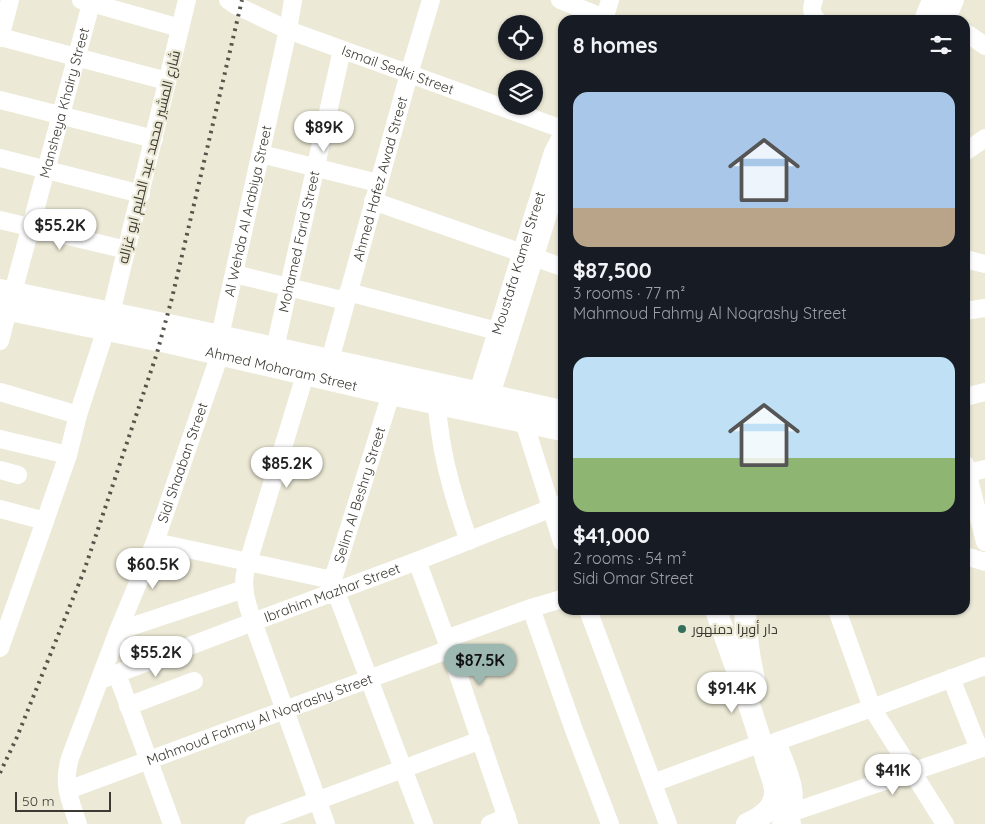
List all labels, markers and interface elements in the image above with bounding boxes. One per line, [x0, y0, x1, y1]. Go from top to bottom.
map controls [498, 15, 543, 115]
button: locate [498, 15, 543, 60]
street label: Mansheya Khairy Street [35, 25, 93, 180]
icon: filters [927, 31, 955, 59]
text: 8 homes [573, 32, 658, 58]
street label: Ismail Sedki Street [339, 41, 457, 98]
street label: شارع المشير محمد عبد الحليم ابو غزاله [114, 48, 185, 266]
button: layers [498, 70, 543, 115]
street label: Ahmed Hafez Awad Street [349, 94, 411, 263]
pin: $89K [294, 110, 354, 153]
text: $89K [305, 117, 343, 137]
street label: Al Wehda Al Arabiya Street [220, 123, 276, 298]
icon: home [719, 125, 809, 215]
street label: Mohamed Farid Street [274, 169, 324, 314]
street label: Moustafa Kamel Street [487, 189, 549, 337]
pin: $55.2K [19, 208, 101, 251]
text: $55.2K [35, 215, 85, 235]
text: $87,500 [573, 257, 652, 283]
text: 3 rooms · 77 m² [573, 283, 685, 303]
text: Mahmoud Fahmy Al Noqrashy Street [573, 303, 847, 323]
street label: Ahmed Moharam Street [204, 342, 359, 395]
icon: home [719, 390, 809, 480]
street label: Sidi Shaaban Street [153, 400, 212, 525]
street label: Selim Al Beshry Street [330, 424, 389, 565]
pin: $85.2K [246, 446, 328, 489]
text: $85.2K [262, 453, 312, 473]
text: $41,000 [573, 522, 650, 548]
pin: $60.5K [112, 548, 194, 590]
text: 2 rooms · 54 m² [573, 548, 687, 568]
text: $60.5K [127, 554, 179, 574]
street label: Ibrahim Mazhar Street [261, 559, 403, 626]
text: Sidi Omar Street [573, 568, 694, 588]
place label: دار أوبرا دمنهور [691, 620, 778, 638]
marker: دار أوبرا دمنهور [676, 623, 688, 635]
pin: $55.2K [115, 636, 197, 678]
text: $55.2K [131, 642, 181, 662]
pin: $87.5K [439, 644, 521, 686]
text: $87.5K [455, 650, 505, 670]
street label: Mahmoud Fahmy Al Noqrashy Street [144, 669, 375, 769]
pin: $91.4K [691, 672, 773, 714]
text: $91.4K [708, 678, 756, 698]
pin: $41K [863, 754, 923, 796]
text: $41K [875, 760, 911, 780]
scale bar [15, 789, 111, 812]
text: 50 m [22, 792, 55, 810]

